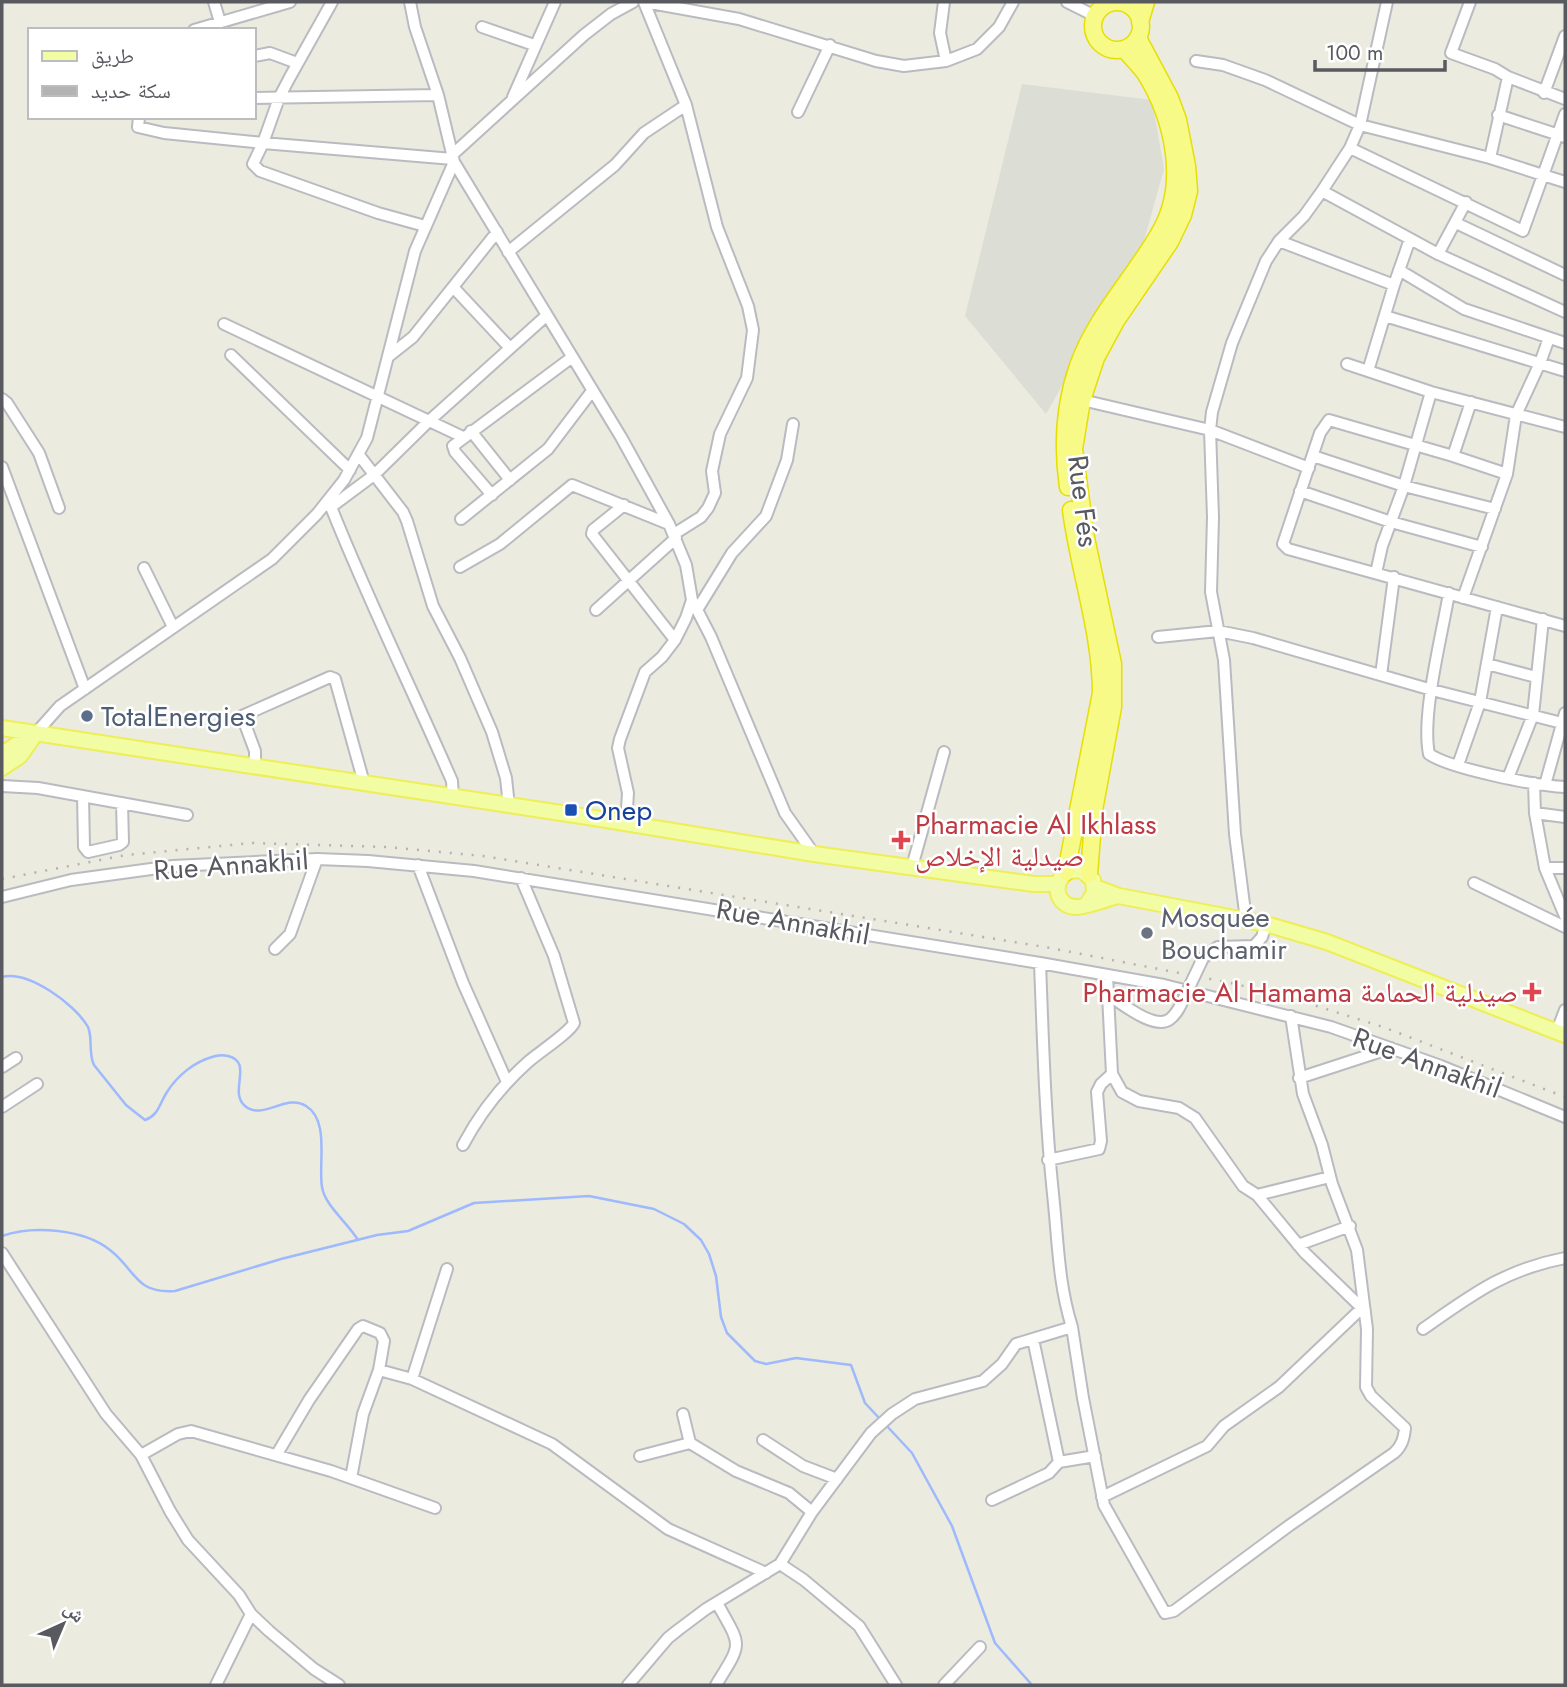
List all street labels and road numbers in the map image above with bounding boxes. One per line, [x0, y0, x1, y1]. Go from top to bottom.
street label: Rue Fés [1057, 453, 1109, 549]
street label: Rue Annakhil [152, 839, 310, 891]
street label: Rue Annakhil [713, 888, 873, 956]
street label: Rue Annakhil [1347, 1017, 1507, 1109]

